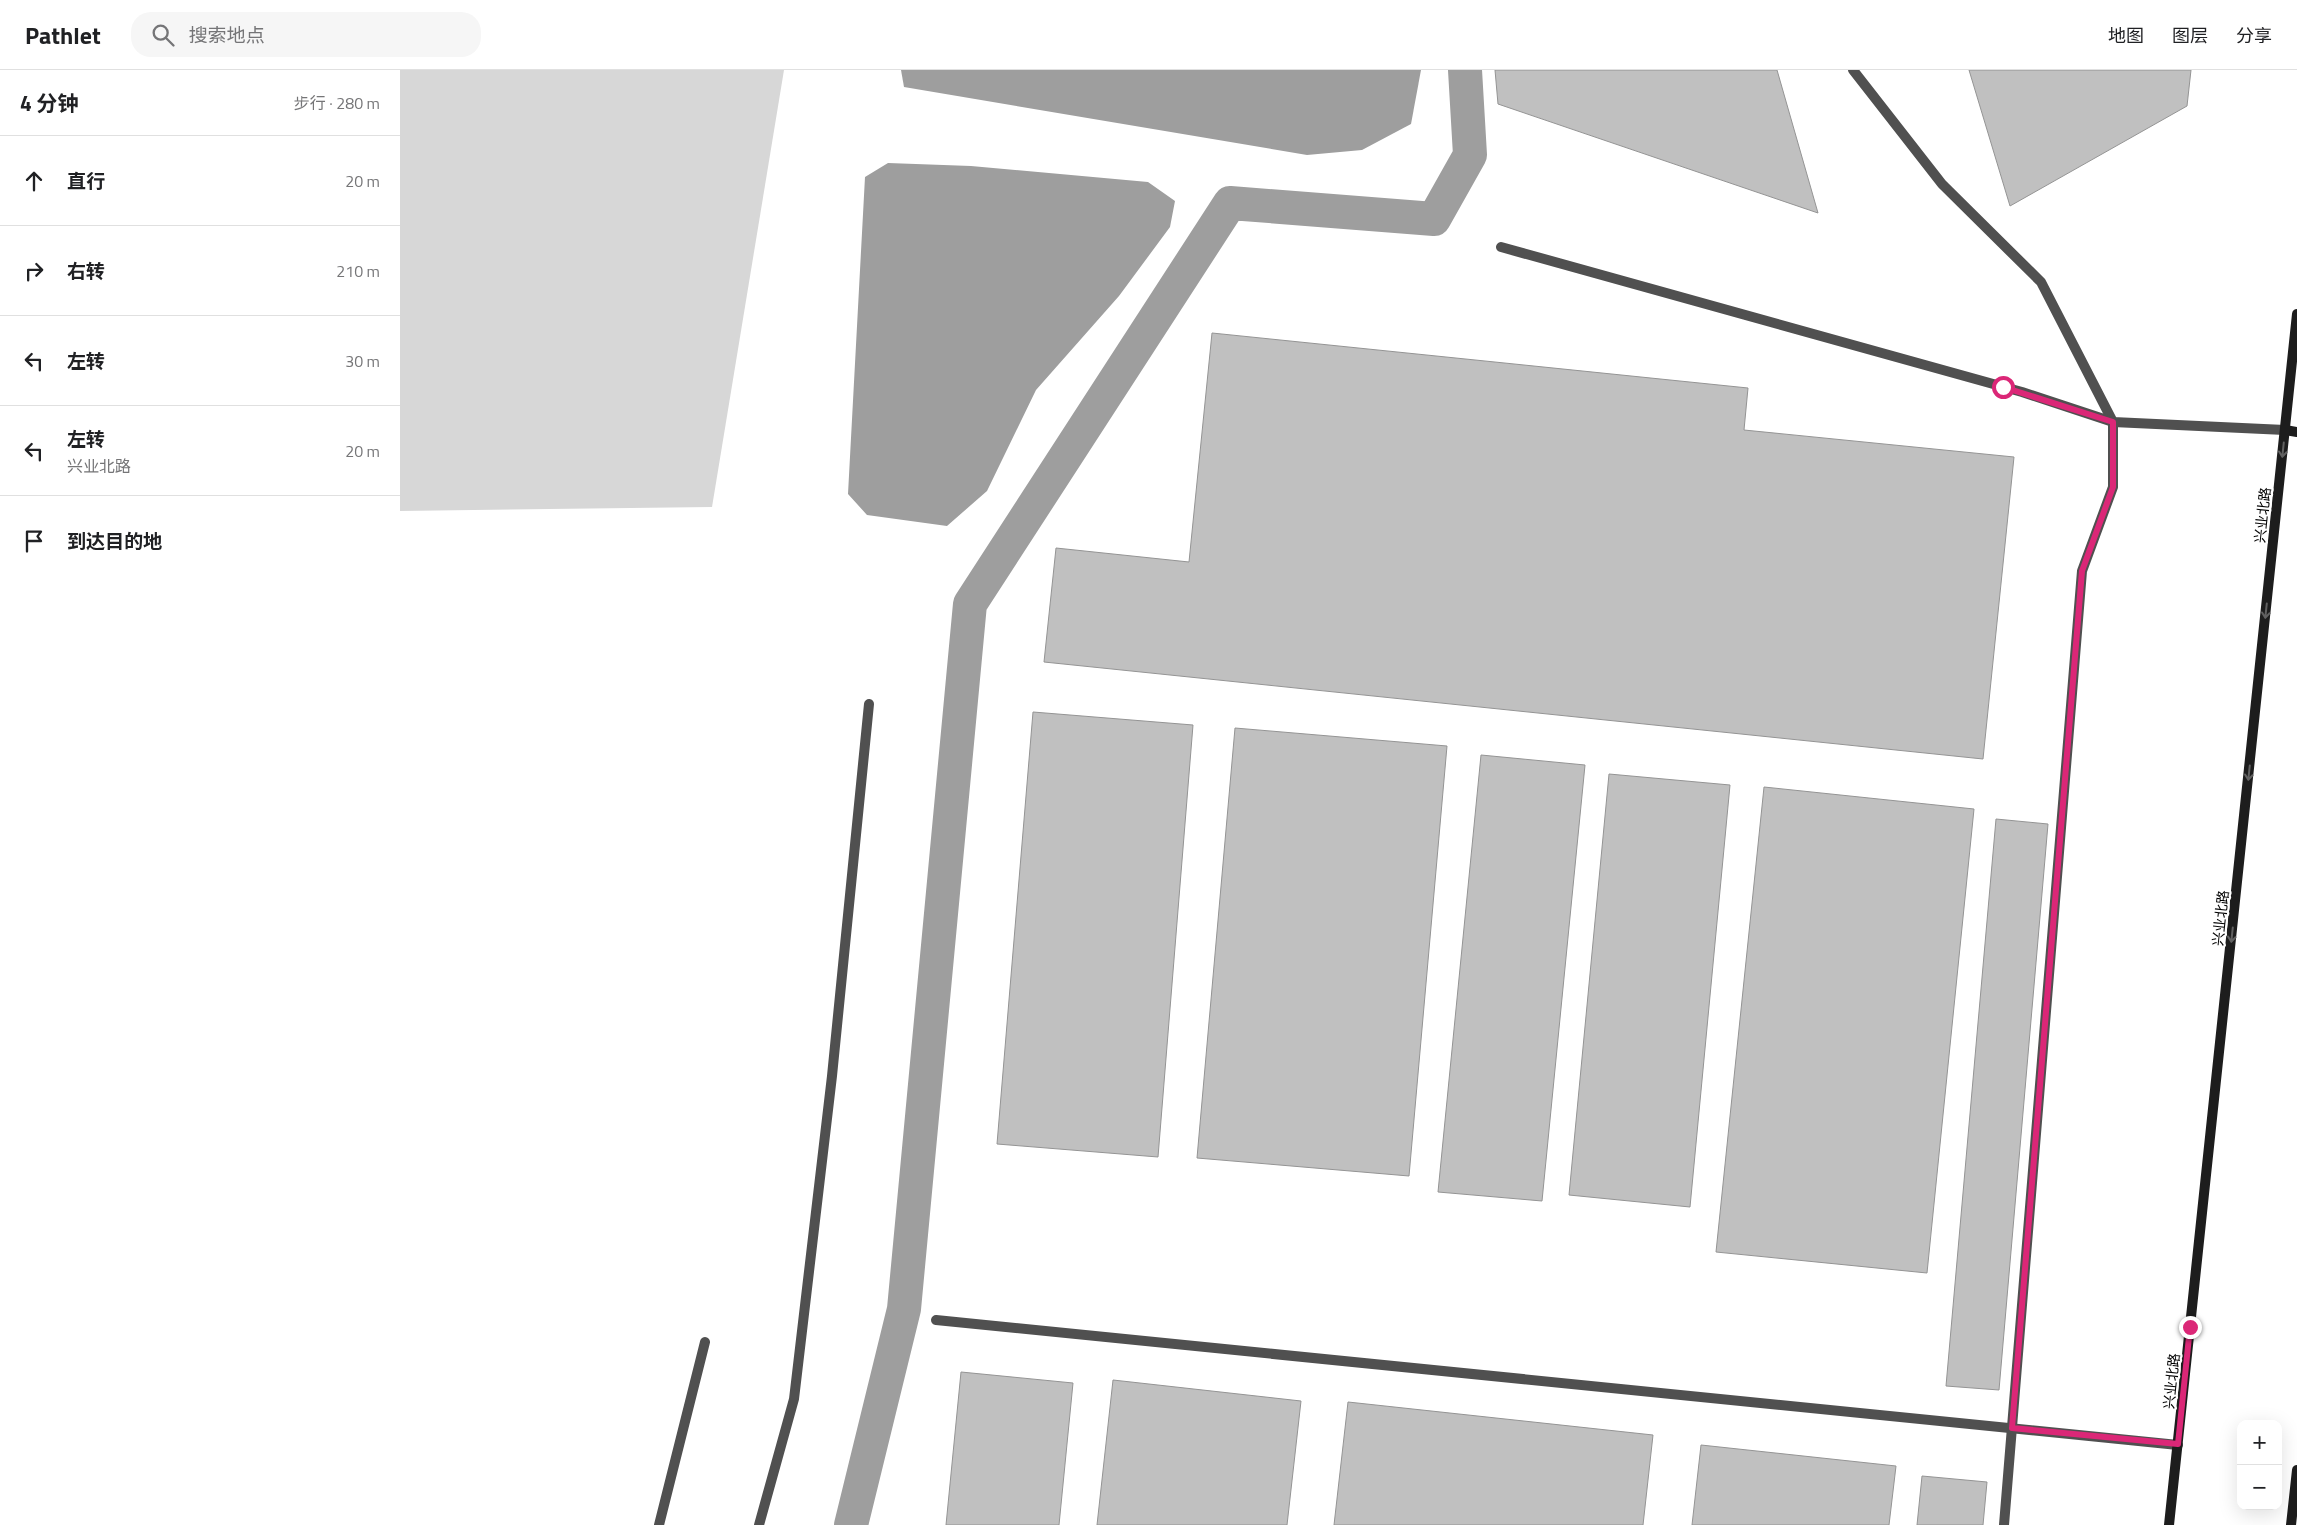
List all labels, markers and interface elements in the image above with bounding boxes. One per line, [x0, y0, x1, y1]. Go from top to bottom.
search box [131, 12, 481, 57]
text: Pathlet [25, 17, 101, 53]
text: 搜索地点 [189, 20, 265, 49]
icon: search [149, 21, 177, 49]
text: 地图 [2108, 22, 2144, 49]
text: 图层 [2172, 22, 2208, 49]
text: 分享 [2236, 22, 2272, 49]
text: 4 分钟 [20, 87, 78, 119]
text: 步行 · 280 m [294, 91, 380, 115]
text: 直行 [67, 166, 105, 195]
icon: ahead [20, 167, 48, 195]
text: 20 m [345, 169, 380, 193]
text: 右转 [67, 256, 105, 285]
icon: right [20, 257, 48, 285]
text: 210 m [336, 259, 380, 283]
text: 左转 [67, 346, 105, 375]
icon: left [20, 347, 48, 375]
text: 30 m [345, 349, 380, 373]
route start [1992, 376, 2015, 399]
text: 左转 [67, 424, 105, 453]
icon: left [20, 437, 48, 465]
text: 20 m [345, 439, 380, 463]
one-way arrow [2278, 442, 2288, 458]
text: 兴业北路 [67, 454, 131, 478]
street label: 兴业北路 [2249, 486, 2275, 544]
text: 到达目的地 [67, 526, 162, 555]
icon: arrive [20, 527, 48, 555]
one-way arrow [2261, 603, 2271, 619]
one-way arrow [2244, 765, 2254, 781]
street label: 兴业北路 [2207, 889, 2233, 947]
one-way arrow [2227, 926, 2237, 942]
route end [2179, 1316, 2202, 1339]
street label: 兴业北路 [2158, 1352, 2184, 1410]
map controls [2237, 1420, 2282, 1510]
button: + [2237, 1420, 2282, 1465]
button: − [2237, 1465, 2282, 1510]

